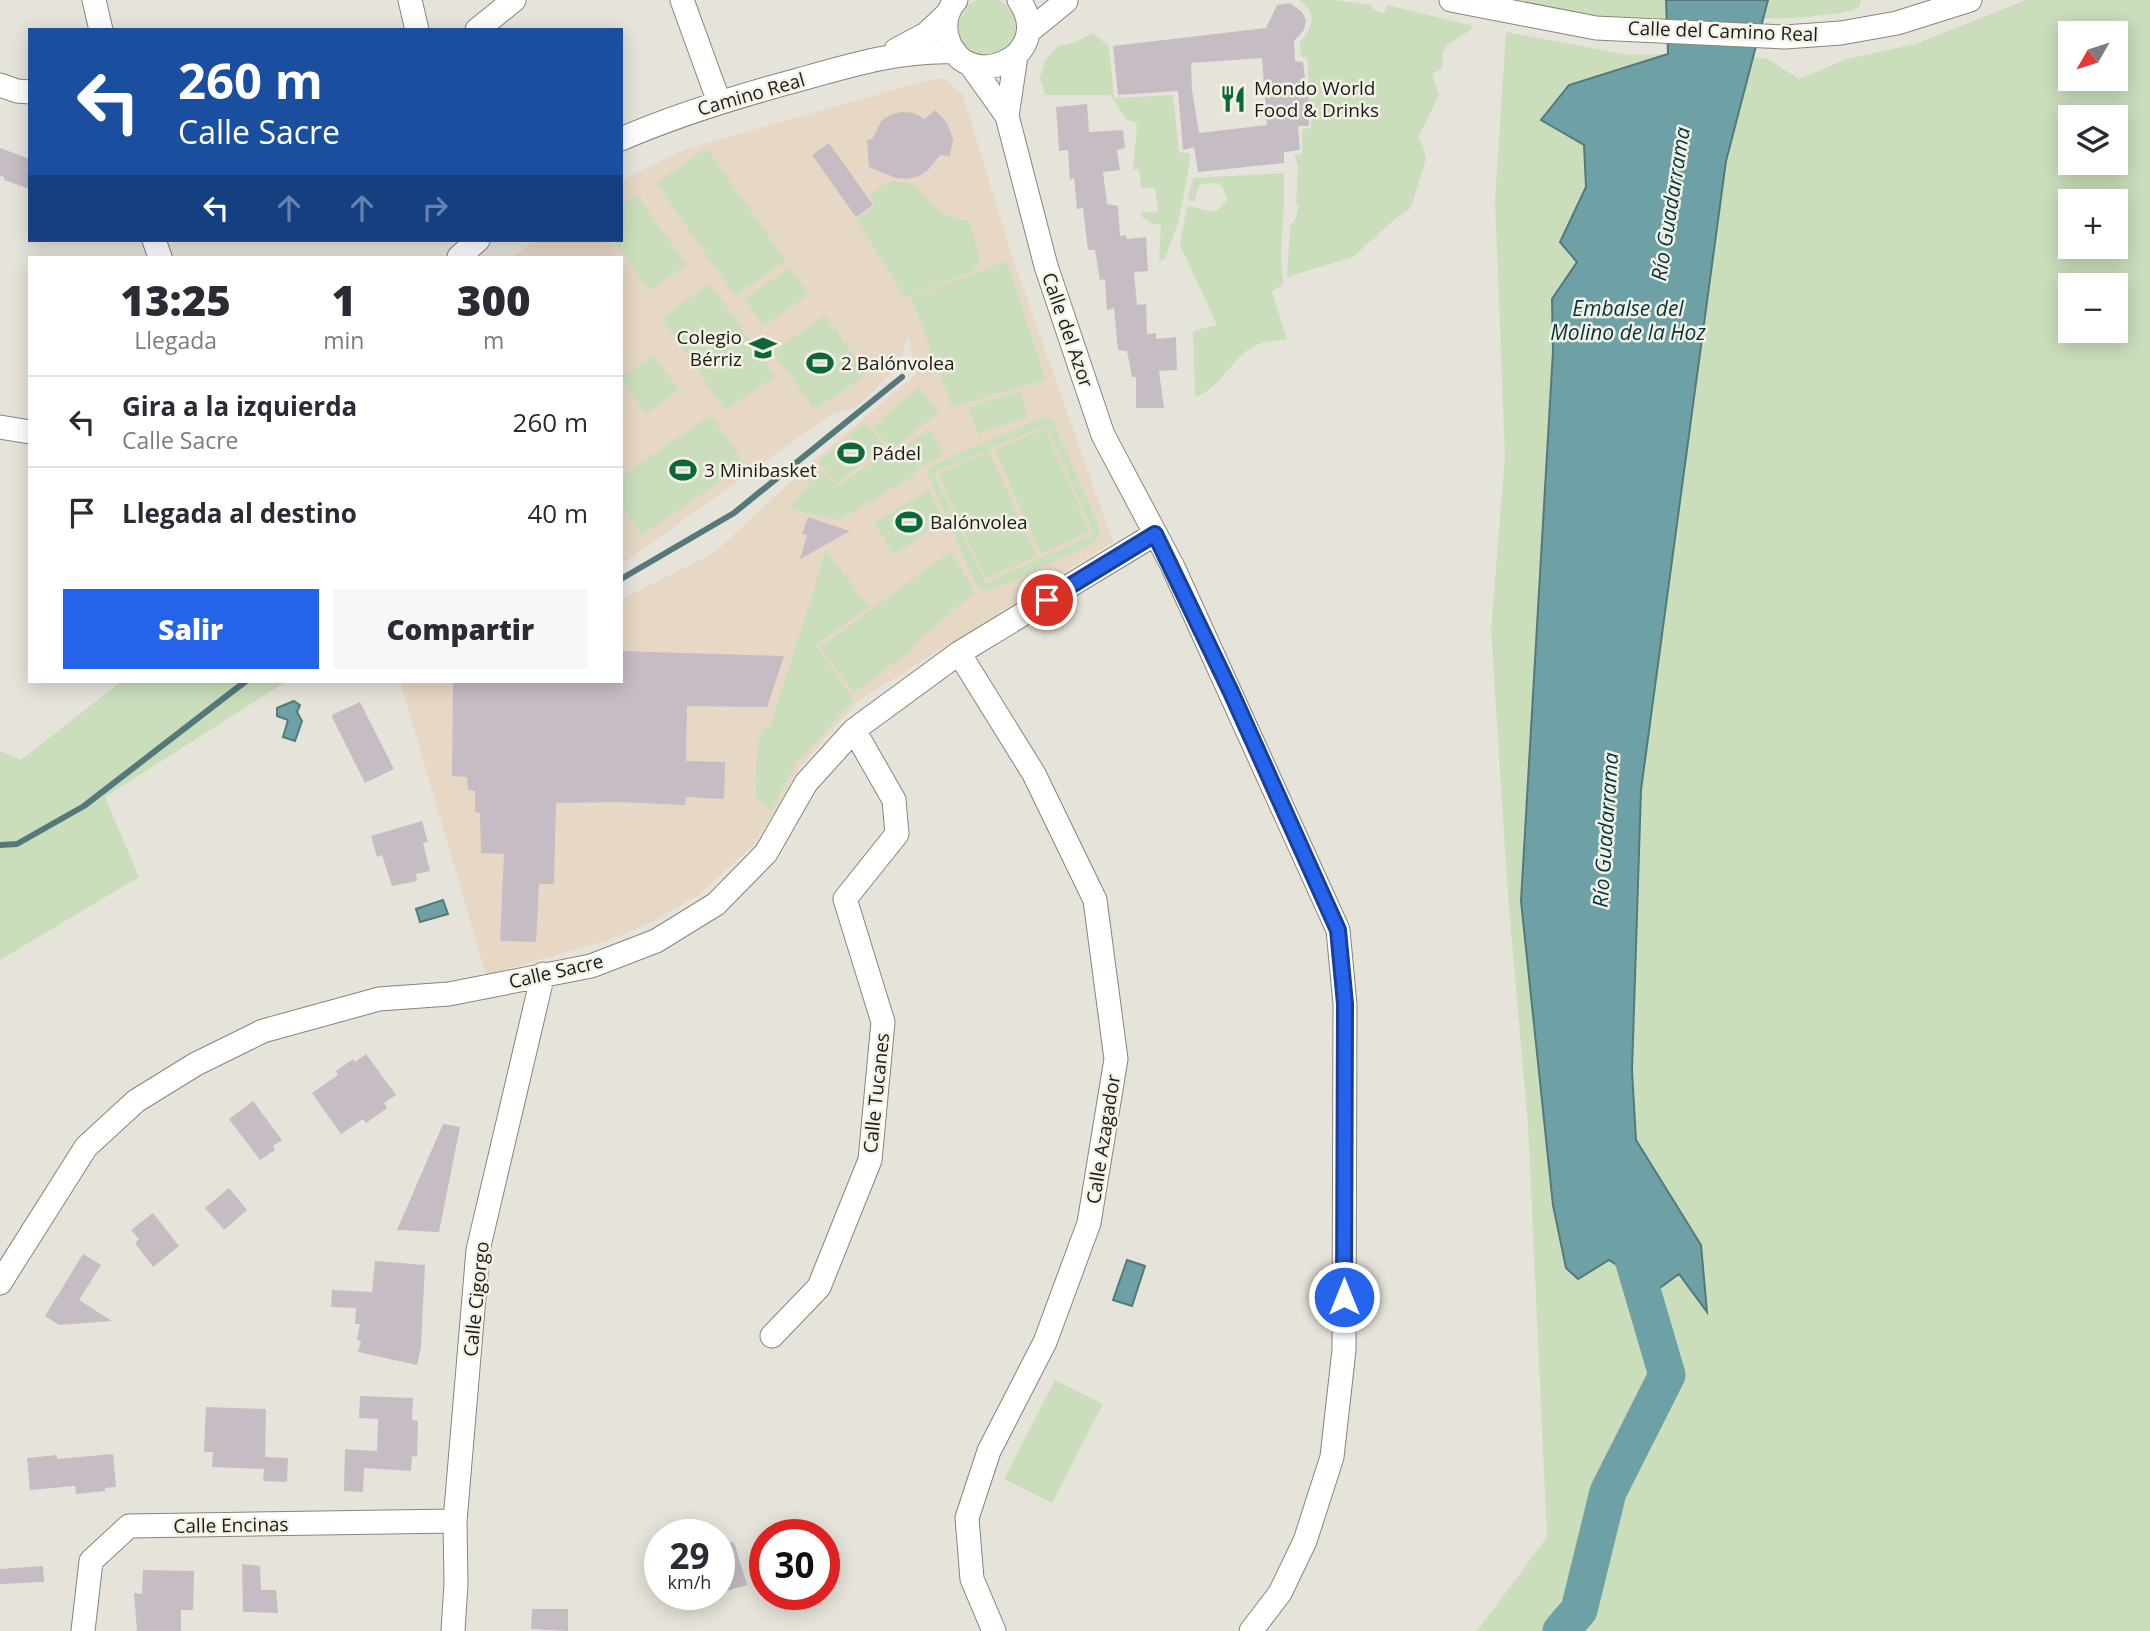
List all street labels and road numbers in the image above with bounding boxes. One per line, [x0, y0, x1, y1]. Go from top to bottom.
street label: Calle del Camino Real [1627, 15, 1819, 47]
street label: Camino Real [694, 66, 808, 122]
street label: Calle del Azor [1036, 269, 1100, 391]
street label: Calle Sacre [506, 948, 606, 994]
street label: Calle Tucanes [857, 1032, 895, 1154]
street label: Calle Azagador [1080, 1072, 1126, 1206]
street label: Calle Cigorgo [457, 1240, 495, 1358]
street label: Calle Encinas [173, 1511, 289, 1539]

